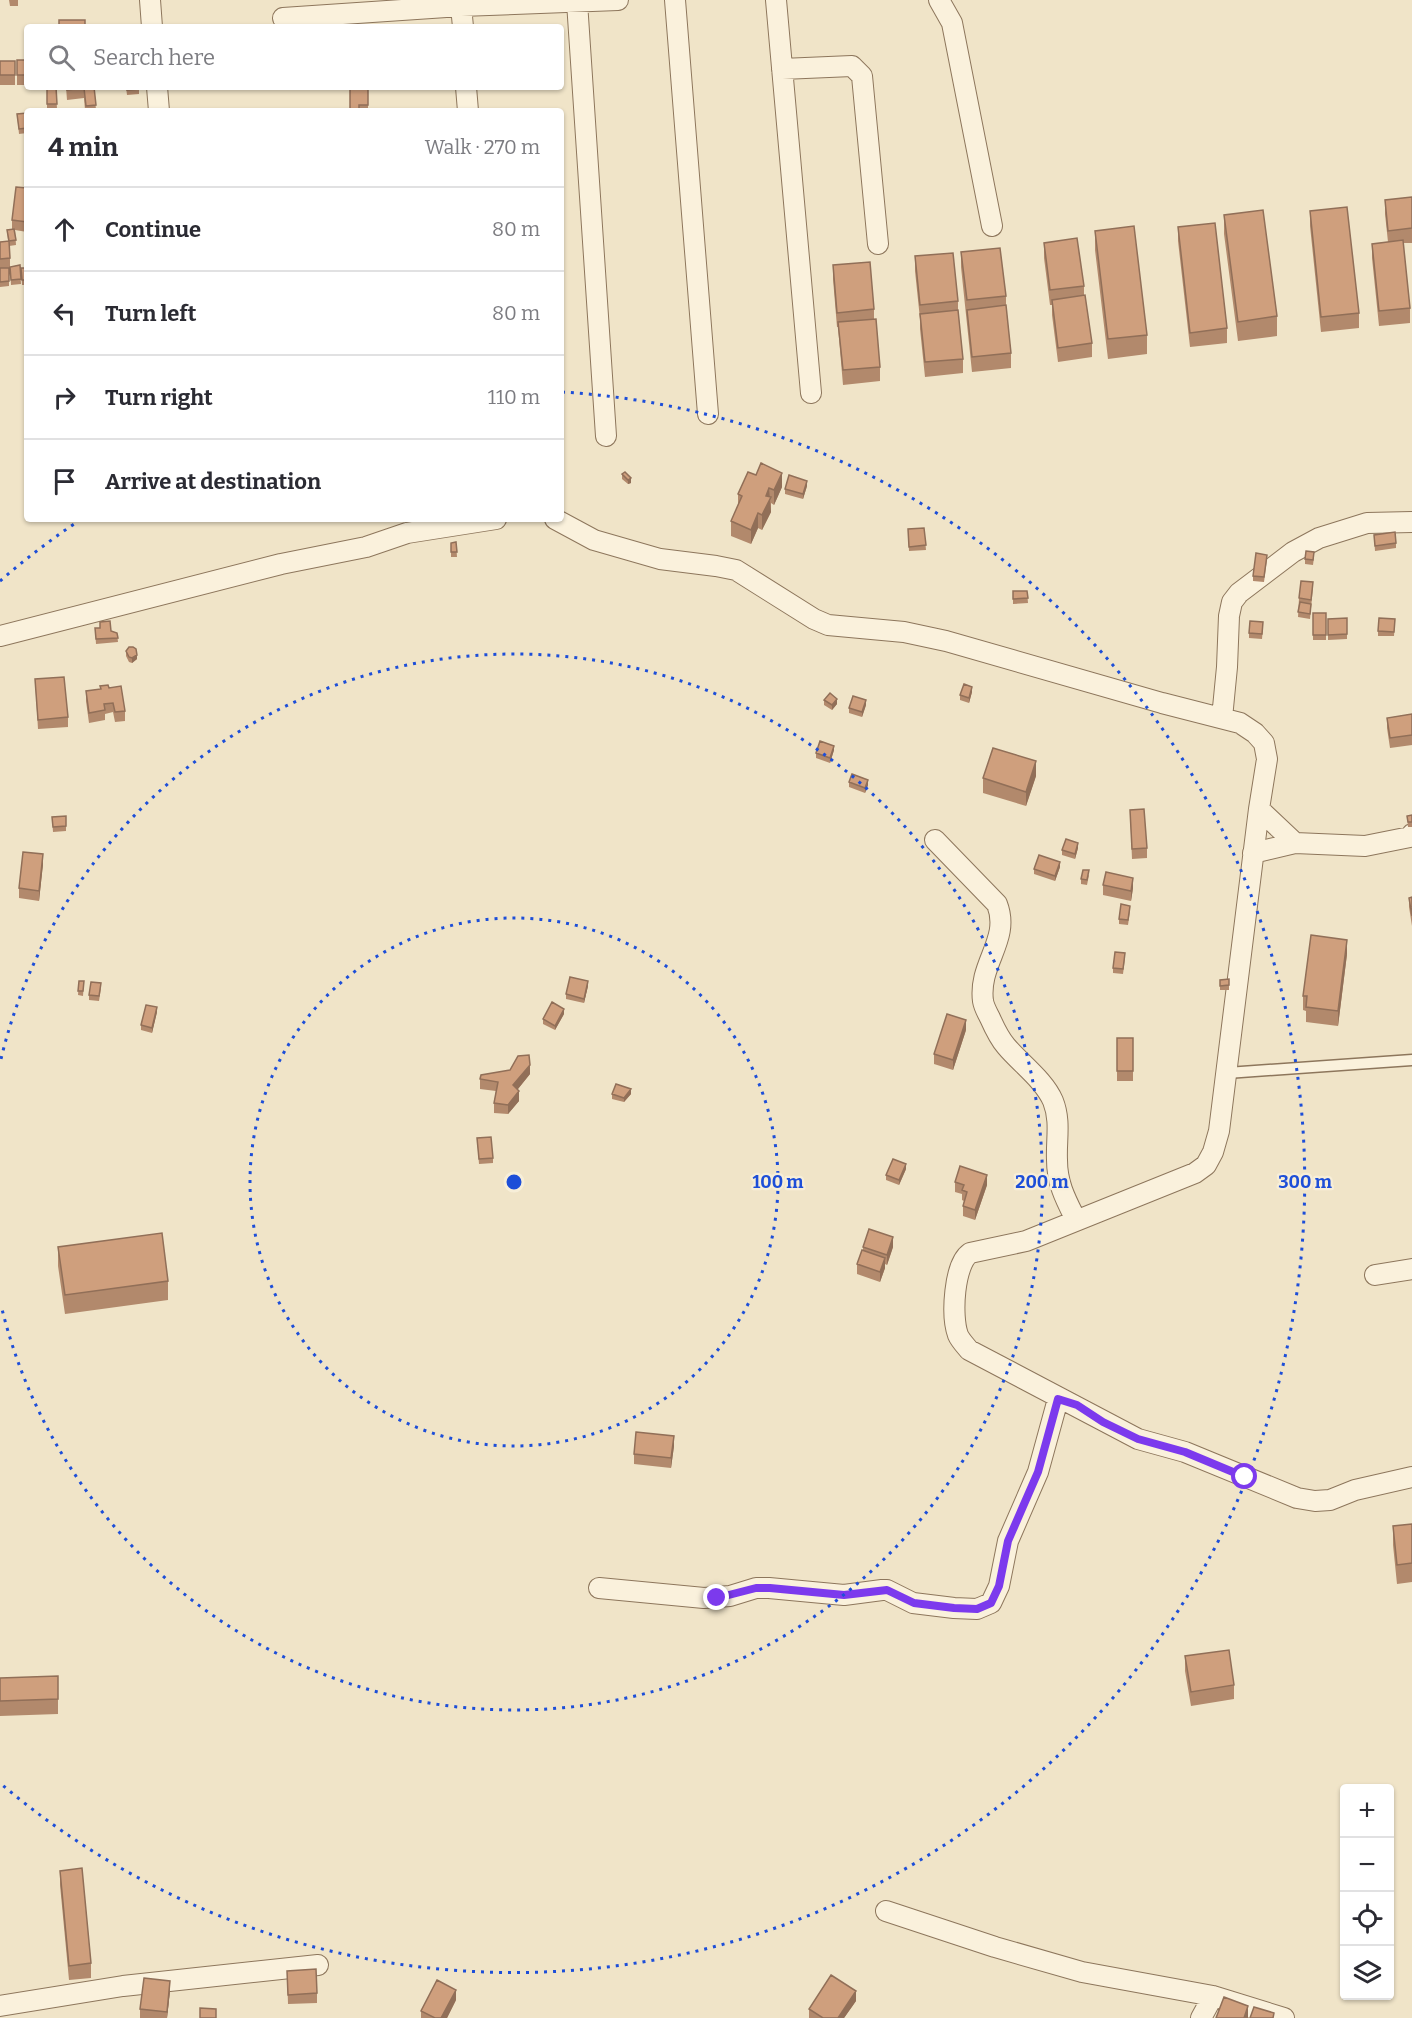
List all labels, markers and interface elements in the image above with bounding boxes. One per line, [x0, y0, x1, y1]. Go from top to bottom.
search box [24, 24, 564, 90]
icon: search [45, 41, 78, 74]
text: Search here [93, 44, 215, 71]
text: 4 min [48, 132, 118, 163]
text: Walk · 270 m [425, 135, 540, 159]
icon: ahead [48, 213, 81, 246]
text: Continue [105, 216, 201, 243]
text: 80 m [492, 217, 540, 241]
icon: left [48, 297, 81, 330]
text: Turn left [105, 300, 197, 327]
text: 80 m [492, 301, 540, 325]
icon: right [48, 381, 81, 414]
text: Turn right [105, 384, 213, 411]
text: 110 m [488, 385, 540, 409]
icon: arrive [48, 465, 81, 498]
text: Arrive at destination [105, 468, 321, 495]
text: 100 m [752, 1171, 804, 1193]
text: 200 m [1015, 1171, 1069, 1193]
text: 300 m [1278, 1171, 1332, 1193]
centre of rings [504, 1172, 524, 1192]
route start [1231, 1463, 1257, 1489]
route end [703, 1584, 729, 1610]
map controls [1340, 1784, 1394, 2000]
button: + [1340, 1784, 1394, 1838]
button: − [1340, 1838, 1394, 1892]
button: locate [1340, 1892, 1394, 1946]
button: layers [1340, 1946, 1394, 2000]

